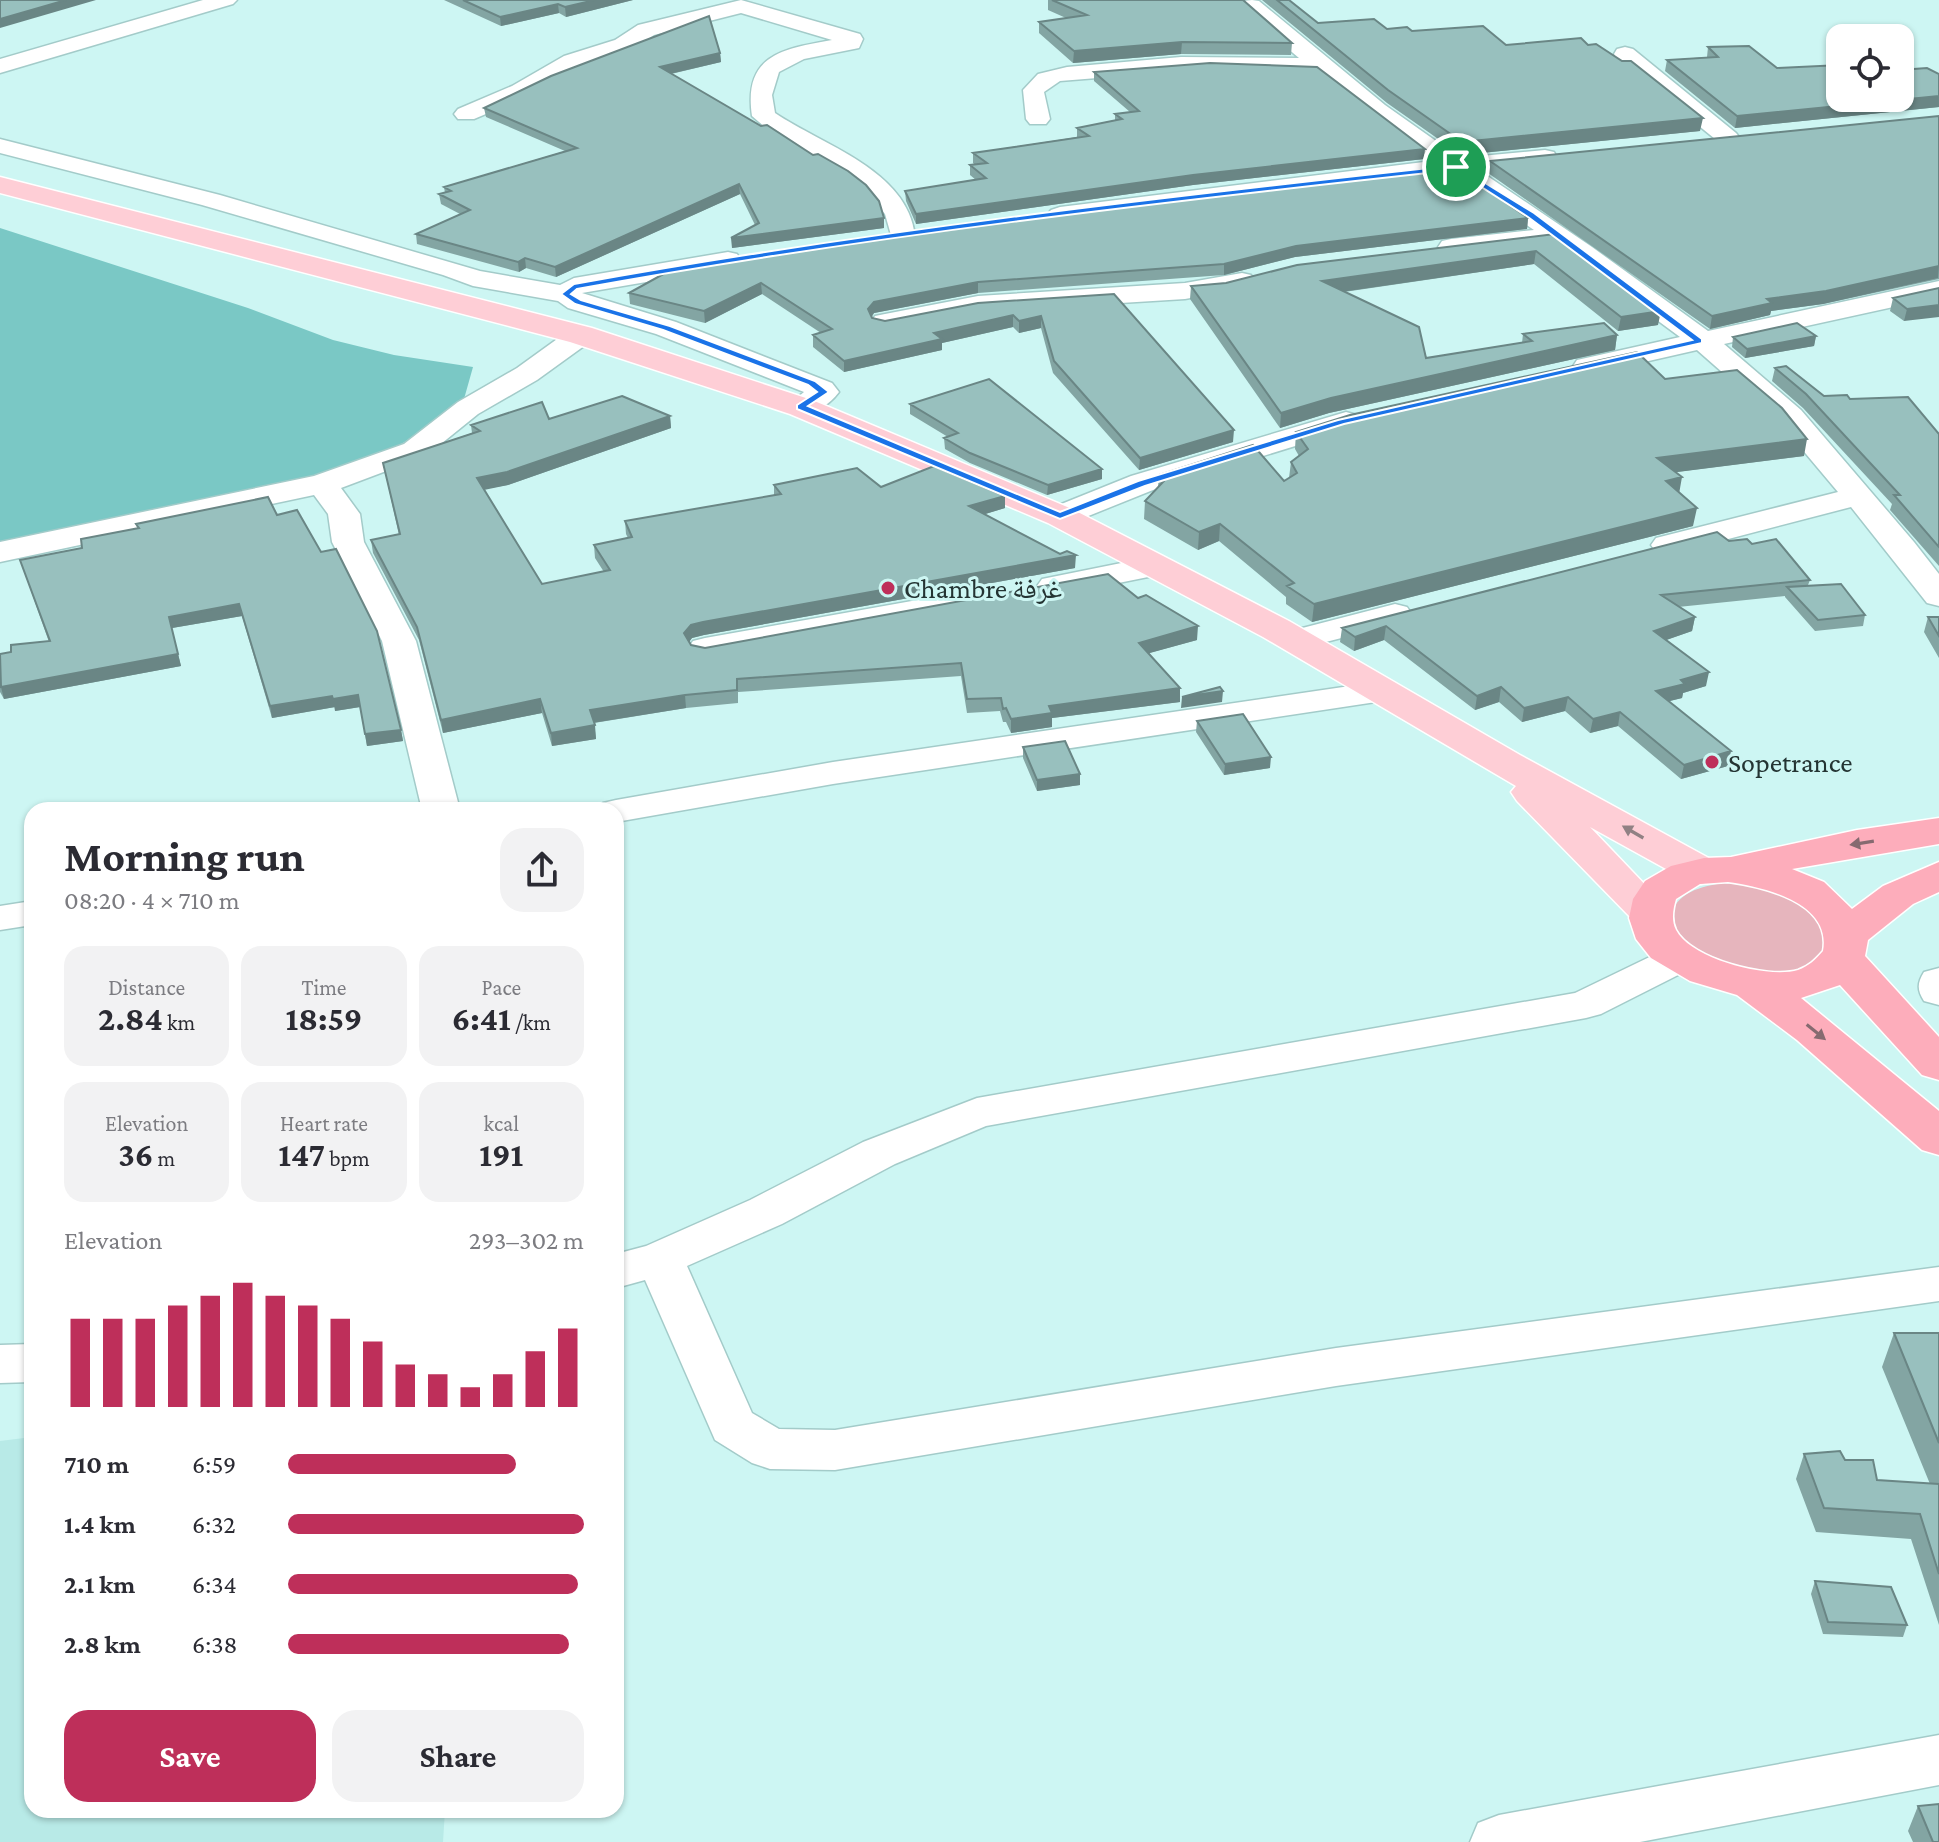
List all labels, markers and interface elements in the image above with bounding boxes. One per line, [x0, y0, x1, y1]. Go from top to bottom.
map controls [1826, 24, 1914, 112]
button: locate [1826, 24, 1914, 112]
pin [1422, 133, 1490, 201]
icon: arrive [1434, 145, 1478, 189]
place label: Chambre غرفة [904, 573, 1062, 604]
marker: Chambre غرفة [879, 579, 897, 597]
place label: Sopetrance [1728, 747, 1852, 778]
marker: Sopetrance [1703, 753, 1721, 771]
one-way arrow [1622, 825, 1645, 839]
button: share [500, 828, 584, 912]
text: Morning run [64, 832, 305, 880]
one-way arrow [1849, 837, 1874, 850]
text: 08:20 · 4 × 710 m [64, 886, 240, 915]
text: Distance [108, 975, 185, 1000]
text: Time [301, 975, 347, 1000]
text: Pace [482, 975, 521, 1000]
text: 2.84 [98, 1000, 163, 1037]
text: 18:59 [286, 1000, 362, 1037]
text: 6:41 [452, 1000, 511, 1037]
text: km [163, 1010, 195, 1035]
text: /km [511, 1010, 551, 1035]
one-way arrow [1806, 1024, 1826, 1040]
text: Elevation [105, 1111, 188, 1136]
text: Heart rate [280, 1111, 368, 1136]
text: kcal [484, 1111, 519, 1136]
text: 36 [118, 1136, 153, 1173]
text: 147 [278, 1136, 325, 1173]
text: 191 [479, 1136, 523, 1173]
text: m [153, 1146, 175, 1171]
text: bpm [325, 1146, 370, 1171]
text: Elevation [64, 1226, 162, 1255]
text: 293–302 m [469, 1226, 584, 1255]
text: 710 m [64, 1450, 129, 1479]
text: 6:59 [192, 1450, 236, 1479]
text: 1.4 km [64, 1510, 136, 1539]
text: 6:32 [192, 1510, 236, 1539]
text: 2.1 km [64, 1570, 135, 1599]
text: 6:34 [192, 1570, 237, 1599]
text: 2.8 km [64, 1630, 141, 1659]
text: 6:38 [192, 1630, 237, 1659]
button: Save [64, 1710, 316, 1802]
button: Share [332, 1710, 584, 1802]

